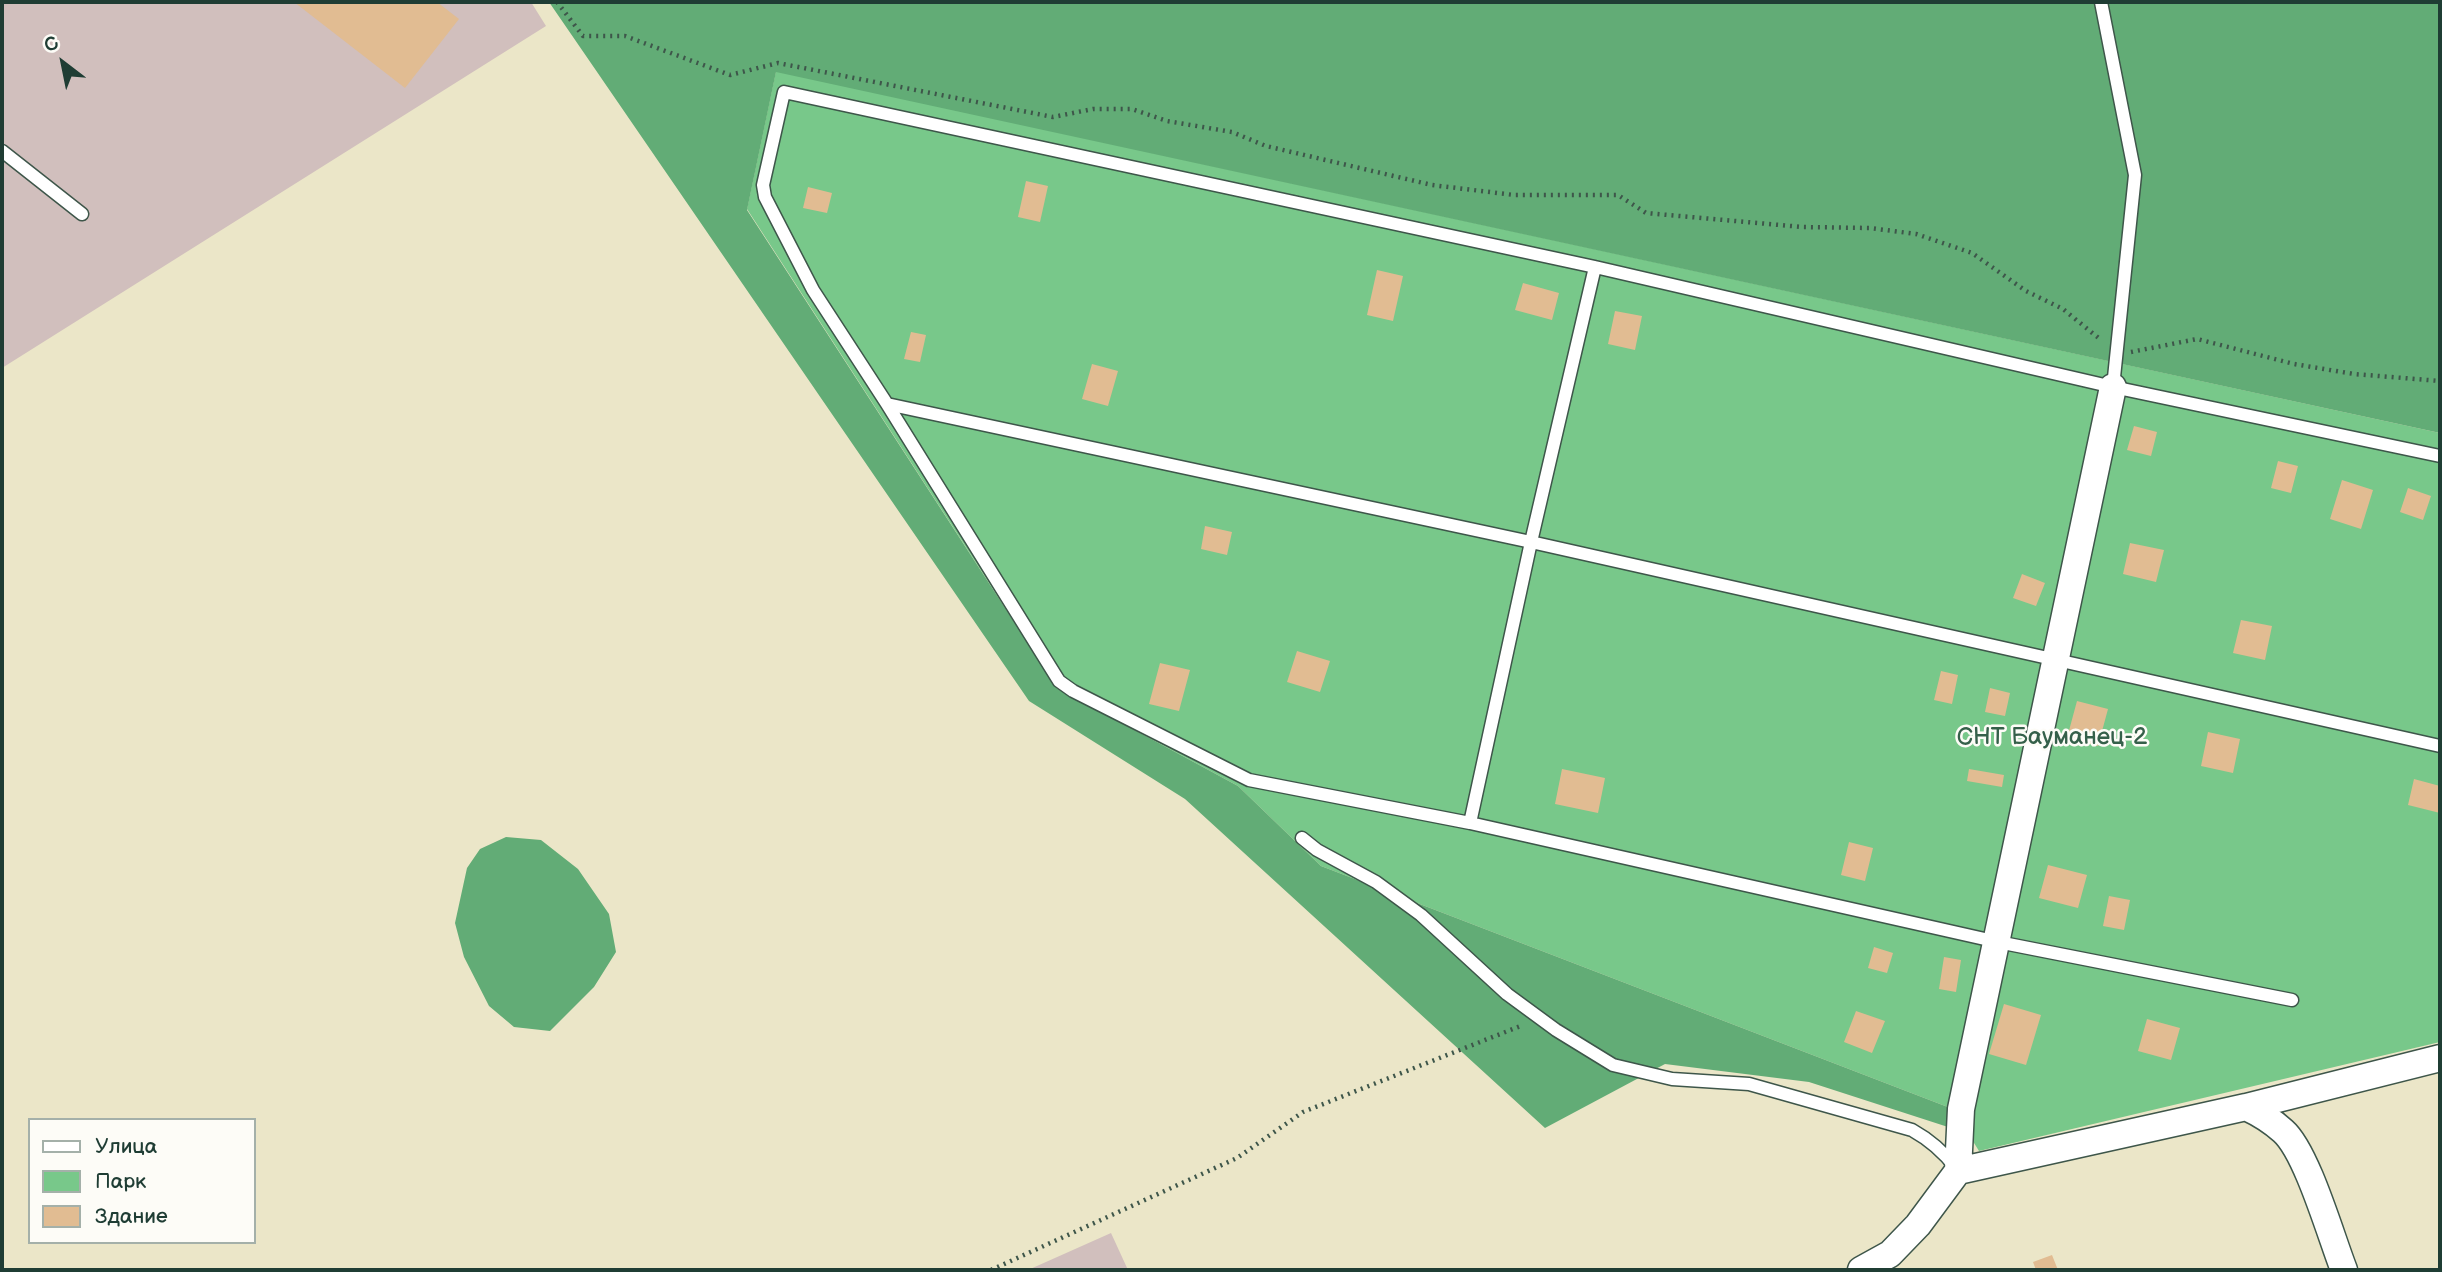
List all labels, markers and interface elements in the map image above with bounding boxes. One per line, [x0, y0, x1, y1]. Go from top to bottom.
north arrow [28, 28, 98, 98]
text: С [40, 32, 63, 58]
park label: СНТ Бауманец-2 [1957, 724, 2147, 752]
legend [28, 1118, 256, 1244]
text: Улица [95, 1134, 157, 1159]
text: Парк [95, 1169, 146, 1194]
text: Здание [95, 1204, 168, 1229]

